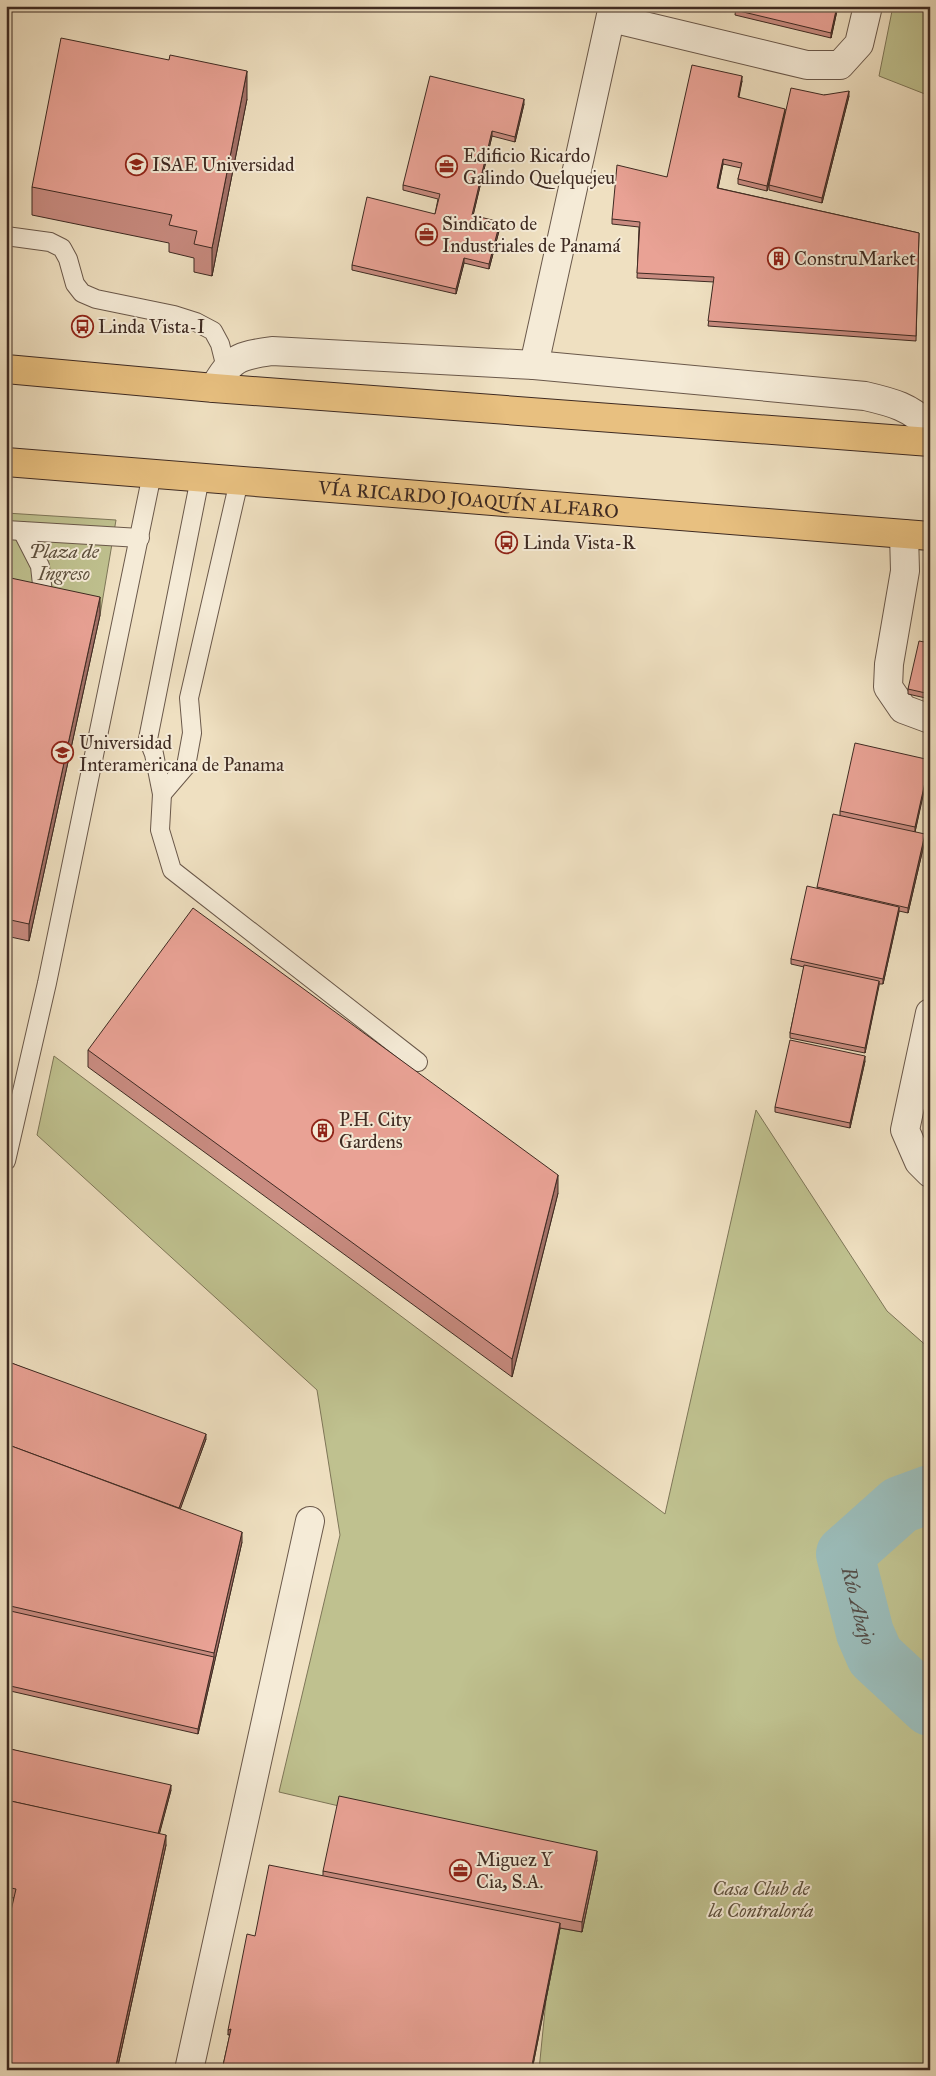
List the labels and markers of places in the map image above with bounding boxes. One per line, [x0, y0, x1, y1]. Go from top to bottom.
place label: Edificio Ricardo Galindo Quelquejeu [463, 144, 615, 190]
school or university icon: ISAE Universidad [124, 152, 148, 176]
place label: ISAE Universidad [152, 153, 295, 176]
office icon: Edificio Ricardo Galindo Quelquejeu [435, 154, 459, 178]
place label: Sindicato de Industriales de Panamá [442, 212, 621, 257]
office icon: Sindicato de Industriales de Panamá [414, 222, 438, 246]
building icon: ConstruMarket [766, 246, 790, 270]
place label: ConstruMarket [794, 247, 916, 270]
bus stop icon: Linda Vista-I [70, 314, 94, 338]
place label: Linda Vista-I [98, 315, 205, 338]
bus stop icon: Linda Vista-R [495, 530, 519, 554]
place label: Linda Vista-R [523, 531, 636, 554]
place label: Universidad Interamericana de Panama [79, 731, 285, 776]
school or university icon: Universidad Interamericana de Panama [51, 741, 75, 765]
place label: P.H. City Gardens [339, 1108, 412, 1153]
building icon: P.H. City Gardens [311, 1118, 335, 1142]
place label: Miguez Y Cia, S.A. [476, 1848, 554, 1893]
office icon: Miguez Y Cia, S.A. [448, 1858, 472, 1882]

